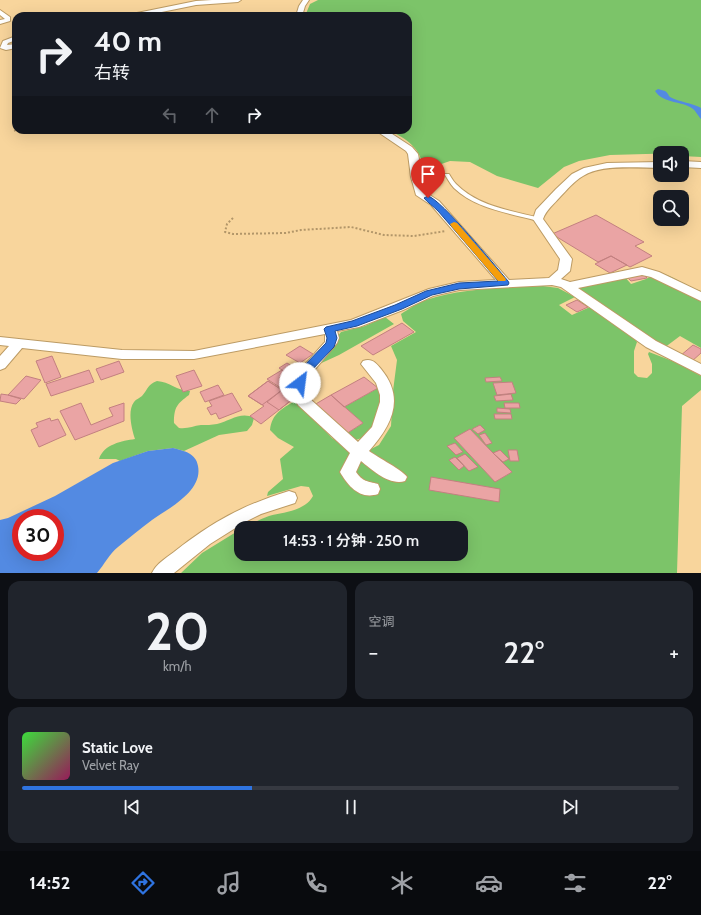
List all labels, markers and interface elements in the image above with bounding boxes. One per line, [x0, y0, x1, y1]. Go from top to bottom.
text: 40 m [94, 24, 162, 58]
icon: right [28, 28, 80, 80]
text: 右转 [94, 62, 130, 84]
icon: left [159, 104, 181, 126]
icon: ahead [201, 104, 223, 126]
icon: right [243, 104, 265, 126]
map controls [653, 146, 689, 226]
button: sound [653, 146, 689, 182]
pin [411, 157, 445, 198]
icon: arrive [417, 163, 439, 185]
button: search [653, 190, 689, 226]
position arrow [279, 362, 321, 404]
speed limit sign: 30 [12, 509, 64, 561]
text: 14:53 · 1 分钟 · 250 m [283, 532, 419, 550]
text: 20 [145, 600, 209, 663]
text: 空调 [369, 613, 395, 629]
text: 22° [504, 634, 544, 671]
text: − [369, 639, 378, 666]
text: + [669, 639, 679, 666]
text: km/h [163, 658, 191, 674]
text: Static Love [82, 739, 153, 757]
text: Velvet Ray [82, 757, 139, 773]
icon: previous [121, 796, 143, 818]
icon: pause [340, 796, 362, 818]
icon: next [559, 796, 581, 818]
icon: directions [129, 869, 157, 897]
icon: music [215, 869, 243, 897]
icon: phone [302, 869, 330, 897]
icon: climate [388, 869, 416, 897]
icon: car [475, 869, 503, 897]
icon: filters [561, 869, 589, 897]
text: 14:52 [29, 872, 70, 894]
text: 22° [647, 872, 672, 894]

